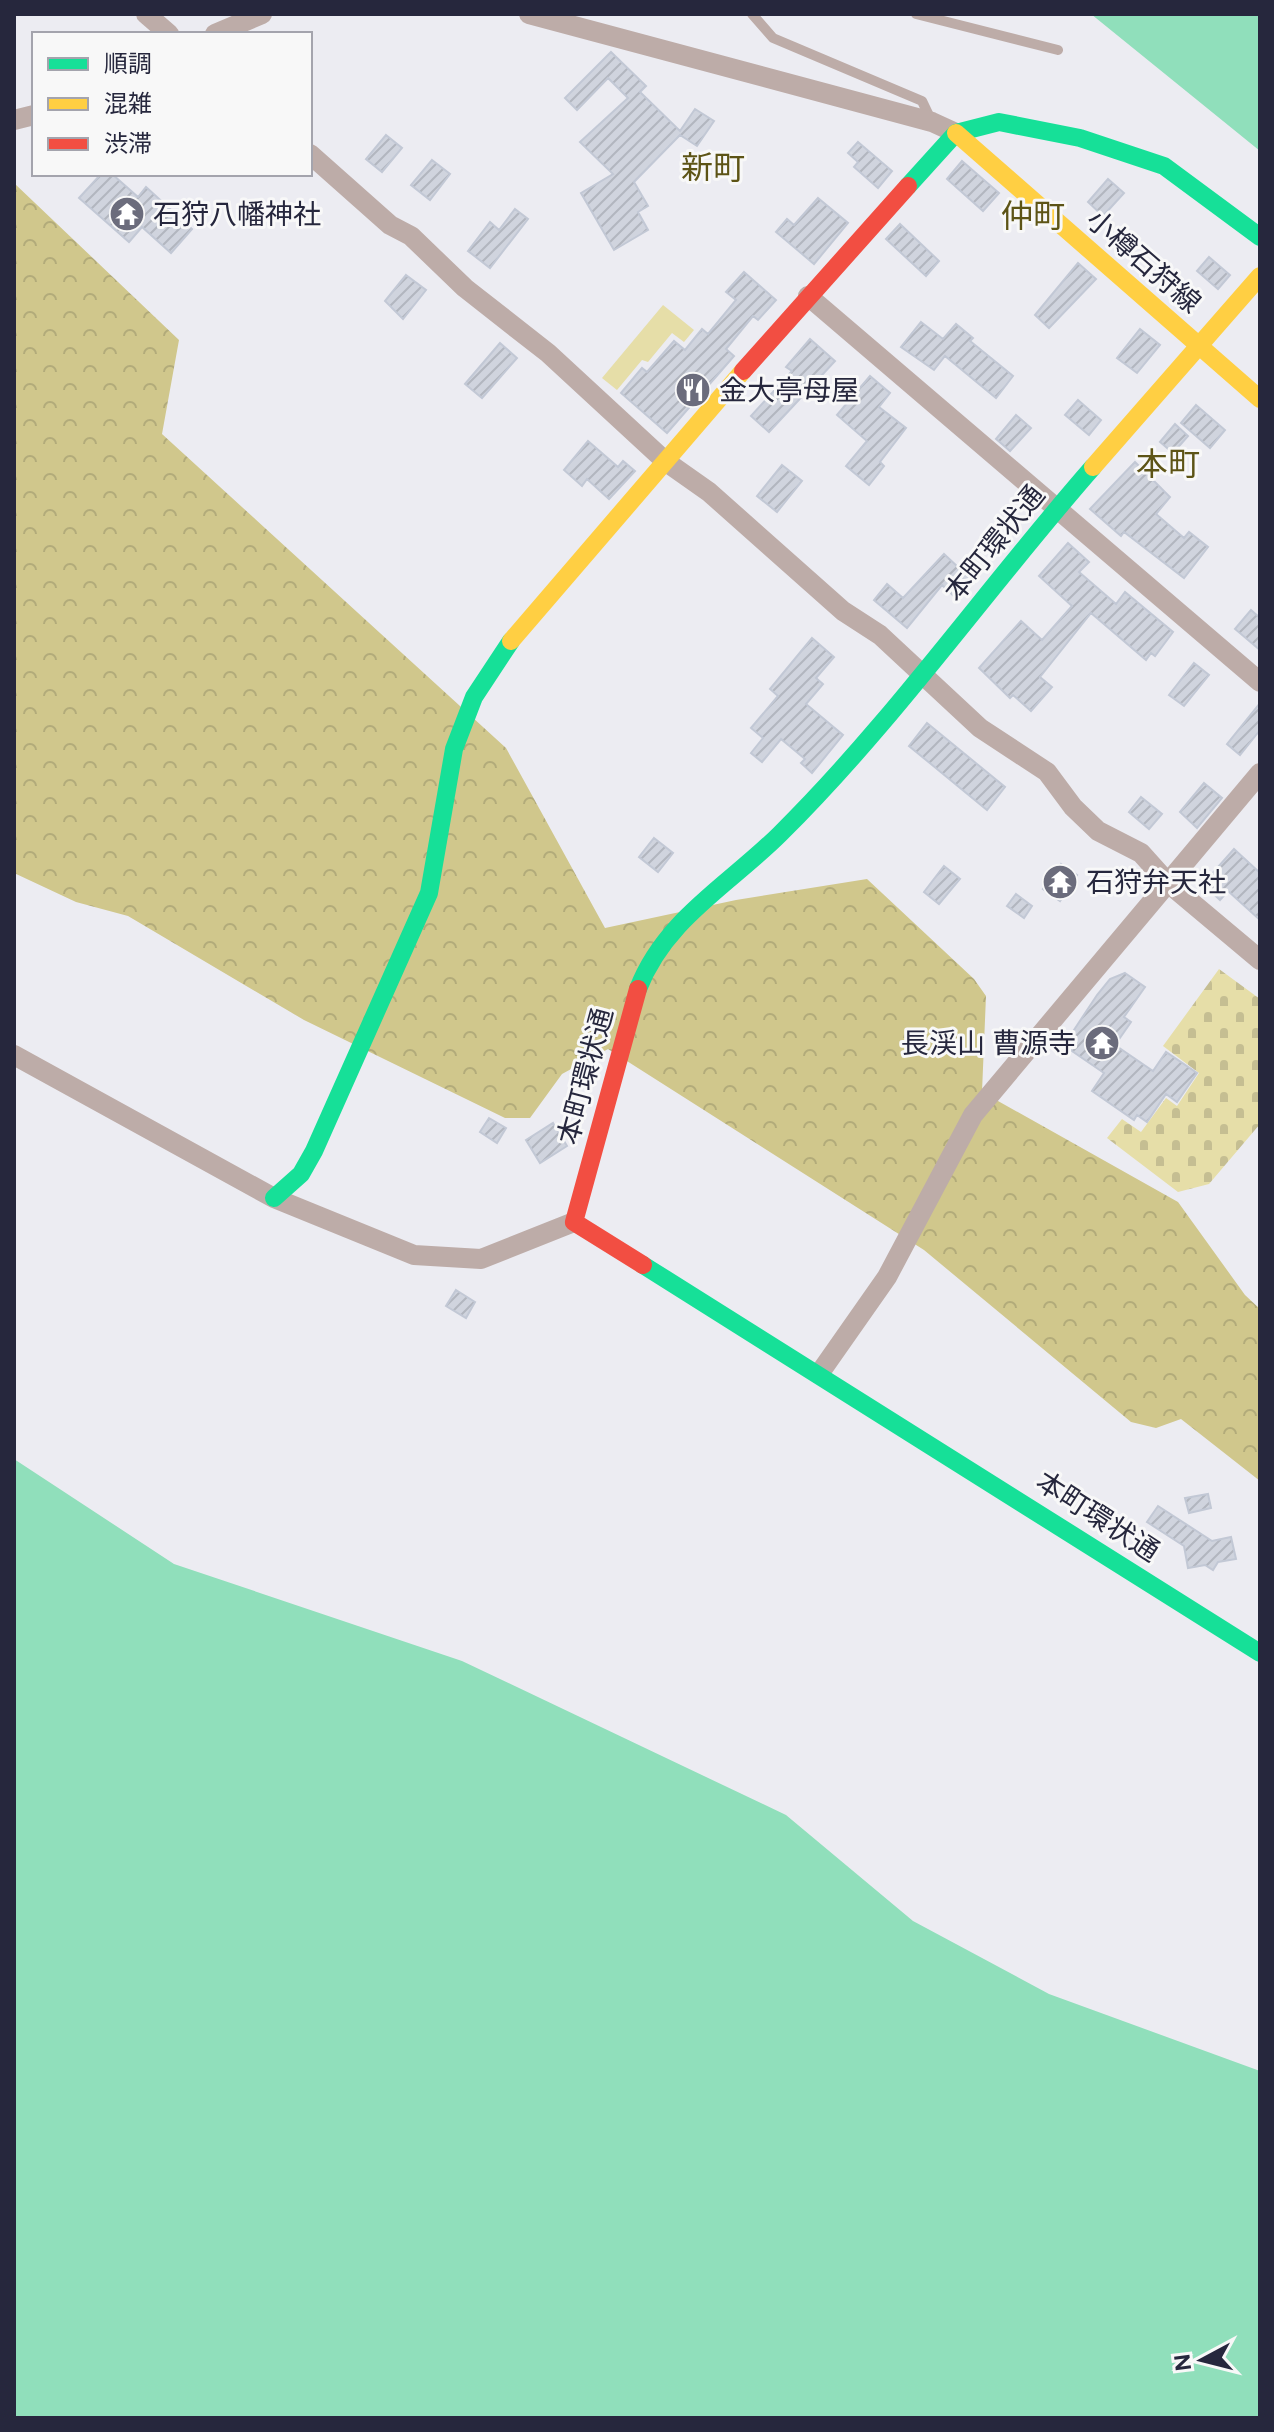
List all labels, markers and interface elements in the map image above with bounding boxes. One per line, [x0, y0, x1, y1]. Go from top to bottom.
legend [32, 32, 312, 176]
text: 順調 [104, 49, 152, 78]
text: 混雑 [104, 89, 152, 118]
text: 渋滞 [104, 129, 152, 158]
district label: 新町 [681, 149, 745, 187]
temple icon: 石狩八幡神社 [108, 195, 146, 233]
place label: 石狩八幡神社 [153, 197, 321, 231]
district label: 仲町 [1001, 197, 1065, 235]
street label: 小樽石狩線 [1080, 202, 1208, 320]
restaurant icon: 金大亭母屋 [674, 371, 712, 409]
place label: 金大亭母屋 [719, 373, 859, 407]
district label: 本町 [1136, 445, 1200, 483]
street label: 本町環状通 [937, 478, 1051, 608]
temple icon: 石狩弁天社 [1041, 863, 1079, 901]
place label: 石狩弁天社 [1086, 865, 1226, 899]
street label: 本町環状通 [550, 1004, 620, 1148]
temple icon: 長渓山 曹源寺 [1083, 1024, 1121, 1062]
place label: 長渓山 曹源寺 [901, 1026, 1076, 1060]
street label: 本町環状通 [1030, 1464, 1166, 1568]
north arrow [1162, 2320, 1242, 2400]
text: N [1168, 2352, 1197, 2372]

